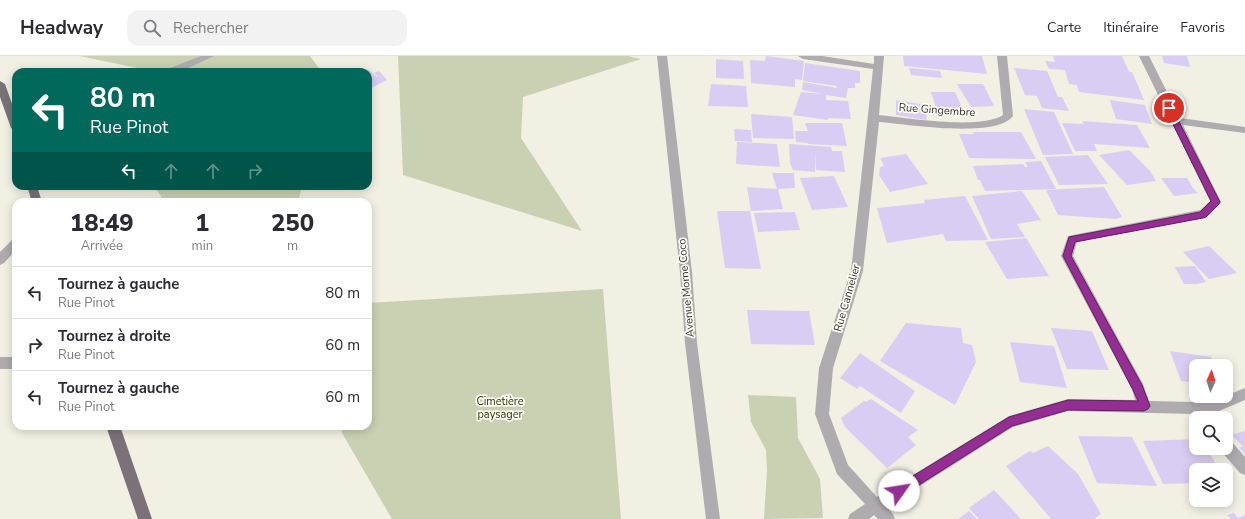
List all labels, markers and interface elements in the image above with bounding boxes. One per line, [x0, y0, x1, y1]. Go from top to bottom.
search box [127, 10, 407, 46]
text: Headway [20, 15, 103, 41]
icon: search [141, 17, 163, 39]
text: Rechercher [173, 18, 248, 38]
text: Carte [1047, 18, 1081, 37]
text: Itinéraire [1103, 18, 1158, 37]
text: Favoris [1180, 18, 1225, 37]
text: 80 m [90, 79, 156, 117]
icon: left [24, 84, 76, 136]
pin [1152, 91, 1186, 125]
icon: arrive [1158, 97, 1180, 119]
street label: Rue Gingembre [898, 100, 976, 120]
text: Rue Pinot [90, 115, 168, 139]
icon: left [118, 160, 140, 182]
icon: ahead [160, 160, 182, 182]
icon: ahead [202, 160, 224, 182]
icon: right [244, 160, 266, 182]
text: 18:49 [70, 207, 134, 239]
text: 1 [195, 207, 210, 239]
text: 250 [271, 207, 314, 239]
text: Arrivée [81, 237, 123, 255]
text: min [192, 237, 213, 255]
text: m [287, 237, 298, 255]
street label: Avenue Morne Coco [674, 238, 698, 338]
street label: Rue Cannelier [830, 263, 864, 333]
text: Tournez à gauche [58, 274, 180, 294]
icon: left [24, 282, 46, 304]
text: 80 m [325, 283, 360, 303]
text: Rue Pinot [58, 294, 115, 312]
text: Tournez à droite [58, 326, 171, 346]
icon: right [24, 334, 46, 356]
text: 60 m [325, 335, 360, 355]
text: Rue Pinot [58, 346, 115, 364]
north arrow [1189, 359, 1233, 403]
map controls [1189, 359, 1233, 507]
text: Tournez à gauche [58, 378, 180, 398]
icon: left [24, 386, 46, 408]
text: 60 m [325, 387, 360, 407]
park label: Cimetière paysager [476, 394, 524, 422]
text: Rue Pinot [58, 398, 115, 416]
button: search [1189, 411, 1233, 455]
button: layers [1189, 463, 1233, 507]
position arrow [878, 470, 920, 512]

